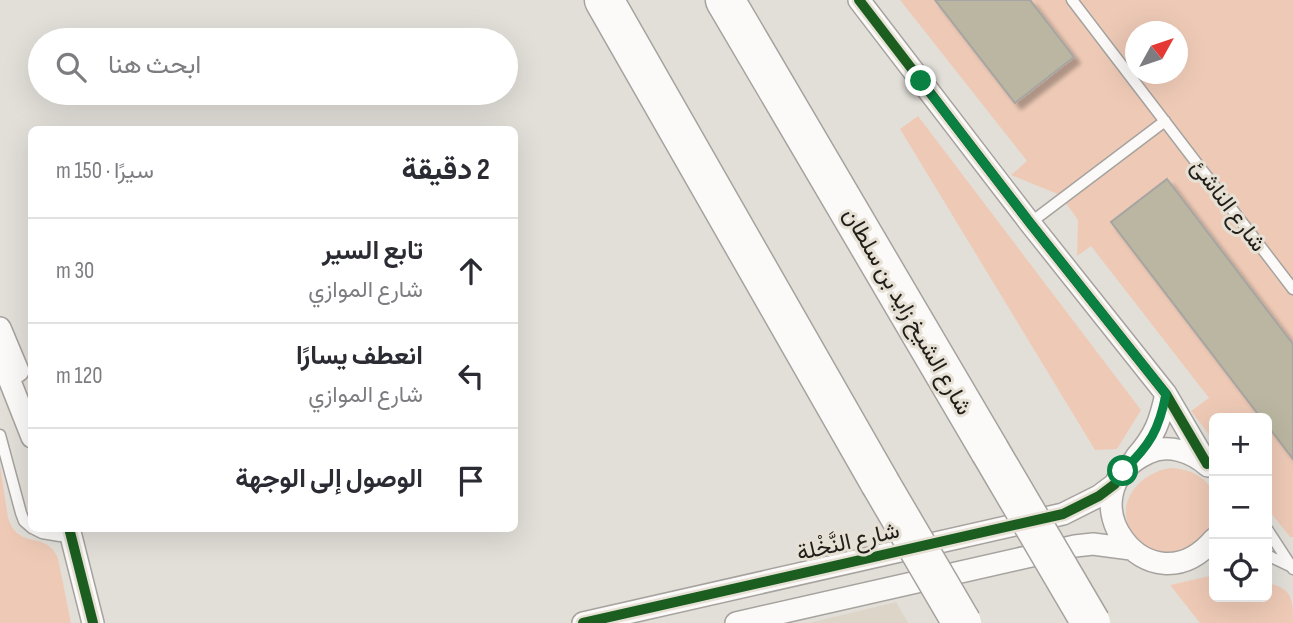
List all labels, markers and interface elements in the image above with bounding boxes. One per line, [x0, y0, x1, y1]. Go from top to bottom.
north arrow [1125, 21, 1188, 84]
search box [28, 28, 518, 105]
icon: search [52, 48, 90, 86]
text: ابحث هنا [108, 50, 201, 81]
route end [905, 65, 936, 96]
text: 2 دقيقة [401, 152, 490, 188]
street label: شارع الناشئ [1184, 154, 1272, 258]
text: سيرًا · 150 m [56, 157, 154, 185]
street label: شارع الشيخ زايد بن سلطان [835, 203, 978, 421]
text: تابع السير [322, 236, 423, 267]
icon: ahead [452, 252, 490, 290]
text: 30 m [56, 257, 94, 285]
text: شارع الموازي [308, 276, 423, 304]
text: انعطف يسارًا [296, 341, 423, 372]
icon: left [452, 357, 490, 395]
text: 120 m [56, 362, 103, 390]
text: شارع الموازي [308, 381, 423, 409]
map controls [1209, 413, 1272, 602]
button: + [1209, 413, 1272, 476]
route start [1107, 455, 1138, 486]
icon: arrive [452, 462, 490, 500]
text: الوصول إلى الوجهة [235, 464, 423, 495]
button: − [1209, 476, 1272, 539]
street label: شارع النَّخْلة [794, 517, 903, 568]
button: locate [1209, 539, 1272, 602]

